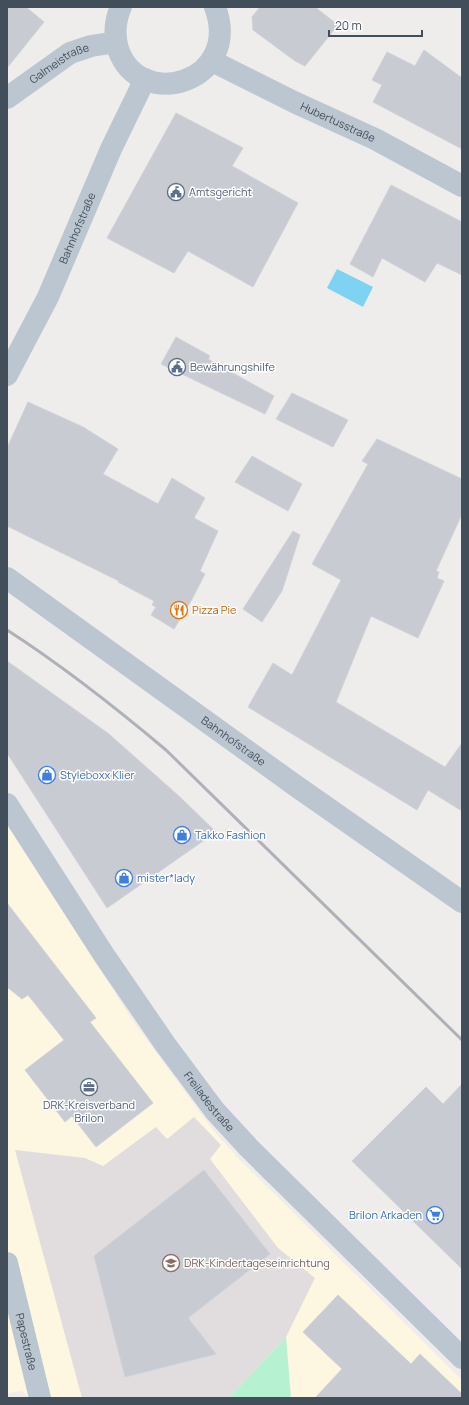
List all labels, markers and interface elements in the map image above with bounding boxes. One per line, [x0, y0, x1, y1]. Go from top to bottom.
scale bar [329, 12, 422, 38]
text: 20 m [335, 17, 362, 34]
street label: Galmeistraße [26, 39, 91, 87]
street label: Hubertusstraße [298, 98, 379, 145]
public building icon: Amtsgericht [166, 182, 186, 202]
place label: Amtsgericht [189, 184, 252, 199]
street label: Bahnhofstraße [55, 189, 99, 266]
public building icon: Bewährungshilfe [167, 357, 187, 377]
place label: Bewährungshilfe [190, 359, 275, 374]
restaurant icon: Pizza Pie [169, 600, 189, 620]
place label: Pizza Pie [192, 602, 237, 617]
street label: Bahnhofstraße [199, 712, 269, 769]
shop icon: Styleboxx Klier [37, 765, 57, 785]
place label: Styleboxx Klier [60, 767, 135, 782]
shop icon: Takko Fashion [172, 825, 192, 845]
place label: Takko Fashion [195, 827, 266, 842]
shop icon: mister*lady [114, 868, 134, 888]
place label: mister*lady [137, 870, 195, 885]
street label: Freiladestraße [181, 1068, 239, 1135]
office icon: DRK-Kreisverband Brilon [79, 1077, 99, 1097]
place label: DRK-Kreisverband Brilon [43, 1097, 135, 1125]
supermarket icon: Brilon Arkaden [425, 1205, 445, 1225]
place label: Brilon Arkaden [349, 1207, 422, 1222]
school or university icon: DRK-Kindertageseinrichtung [161, 1253, 181, 1273]
place label: DRK-Kindertageseinrichtung [184, 1255, 330, 1270]
street label: Papestraße [12, 1311, 41, 1372]

